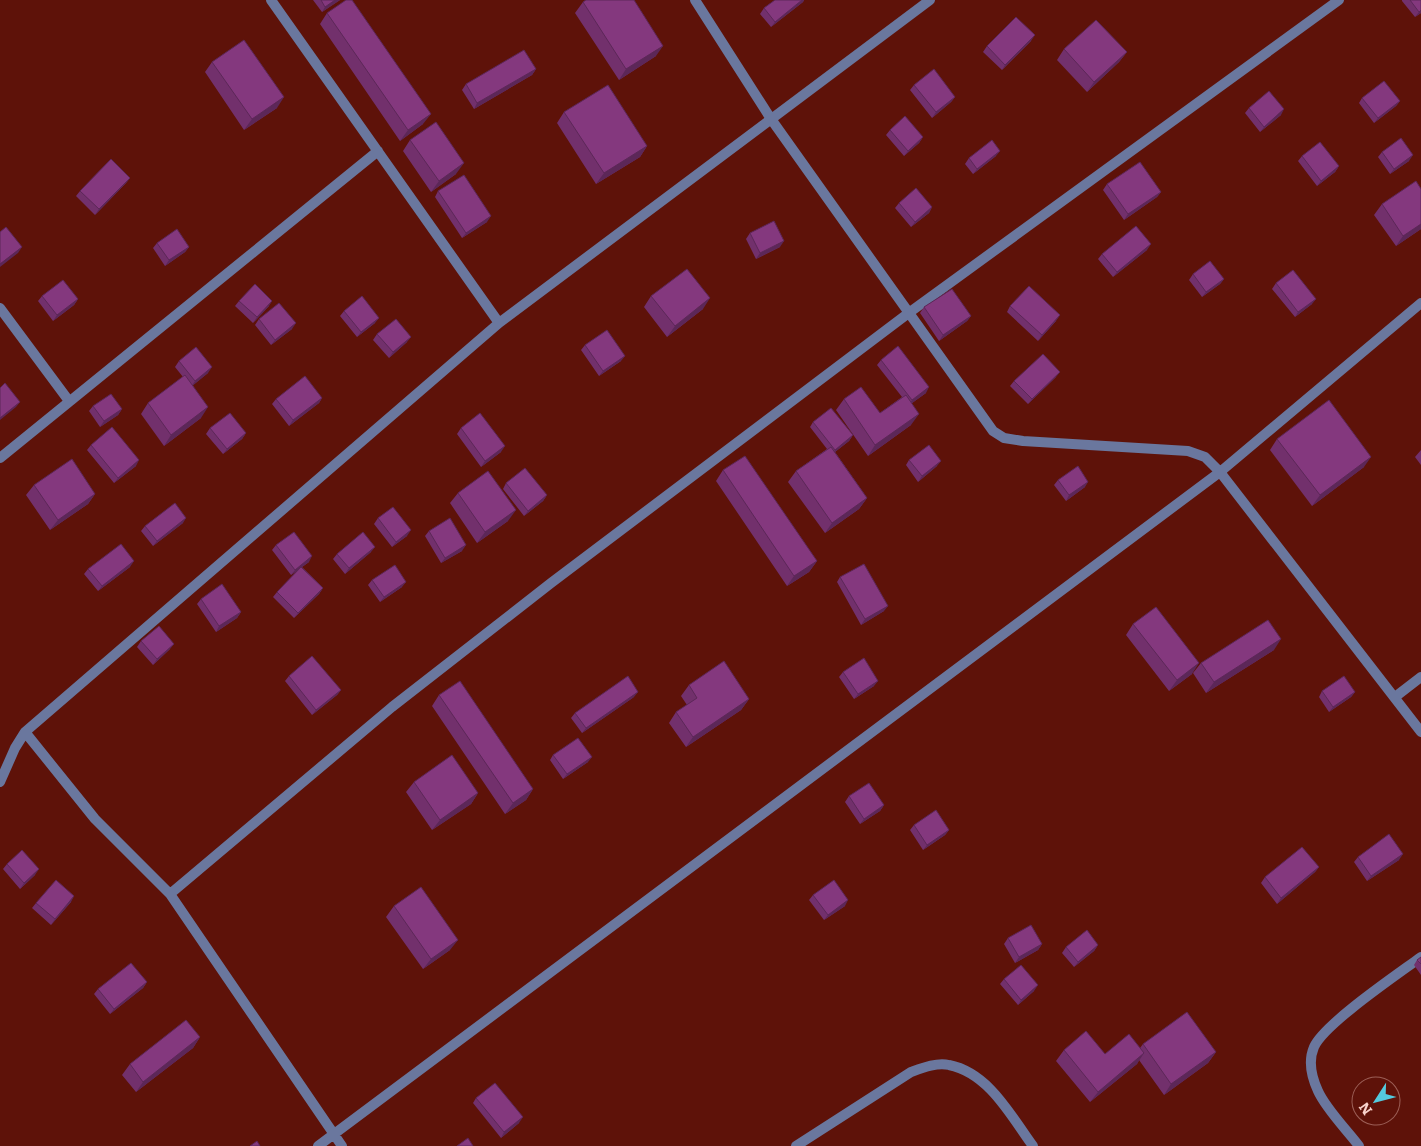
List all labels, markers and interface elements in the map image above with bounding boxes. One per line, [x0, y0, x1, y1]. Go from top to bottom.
north arrow [1351, 1076, 1401, 1126]
text: N [1353, 1098, 1376, 1120]

